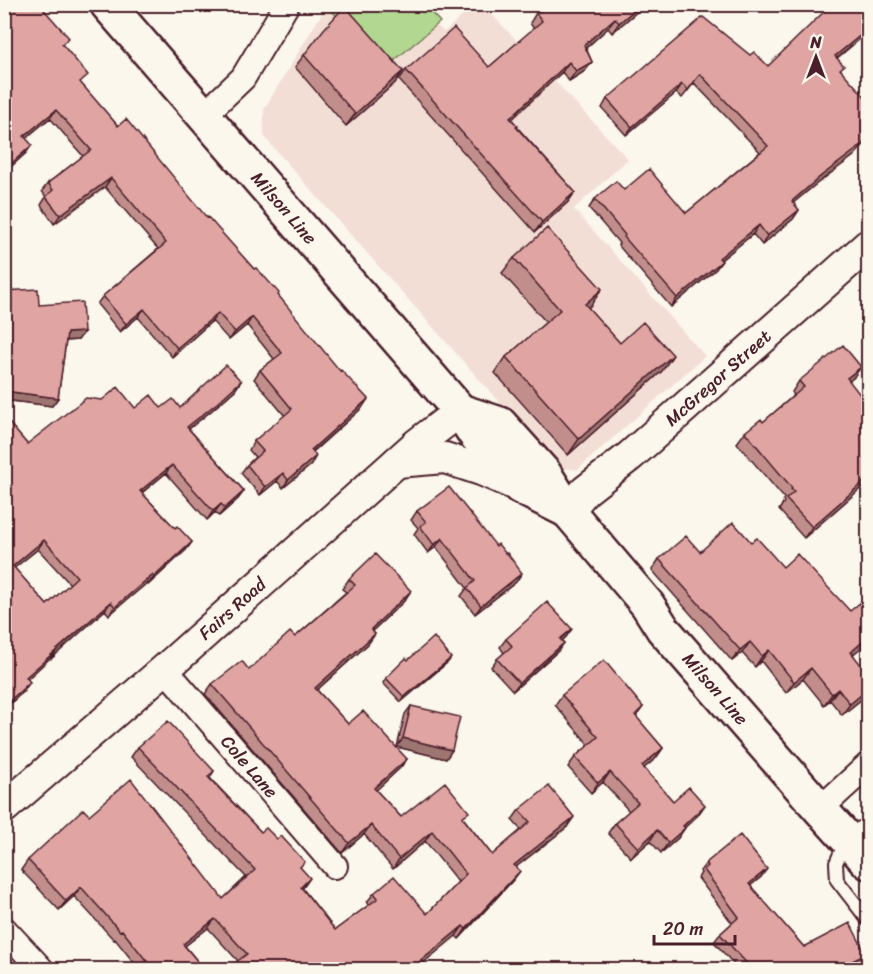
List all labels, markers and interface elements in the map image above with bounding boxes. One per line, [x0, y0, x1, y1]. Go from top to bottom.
north arrow [786, 27, 846, 87]
text: N [809, 28, 822, 57]
street label: Milson Line [243, 164, 325, 252]
street label: McGregor Street [657, 321, 779, 434]
street label: Fairs Road [191, 568, 275, 648]
street label: Milson Line [674, 645, 757, 733]
street label: Cole Lane [212, 728, 286, 806]
scale bar [654, 908, 735, 946]
text: 20 m [663, 913, 703, 945]

